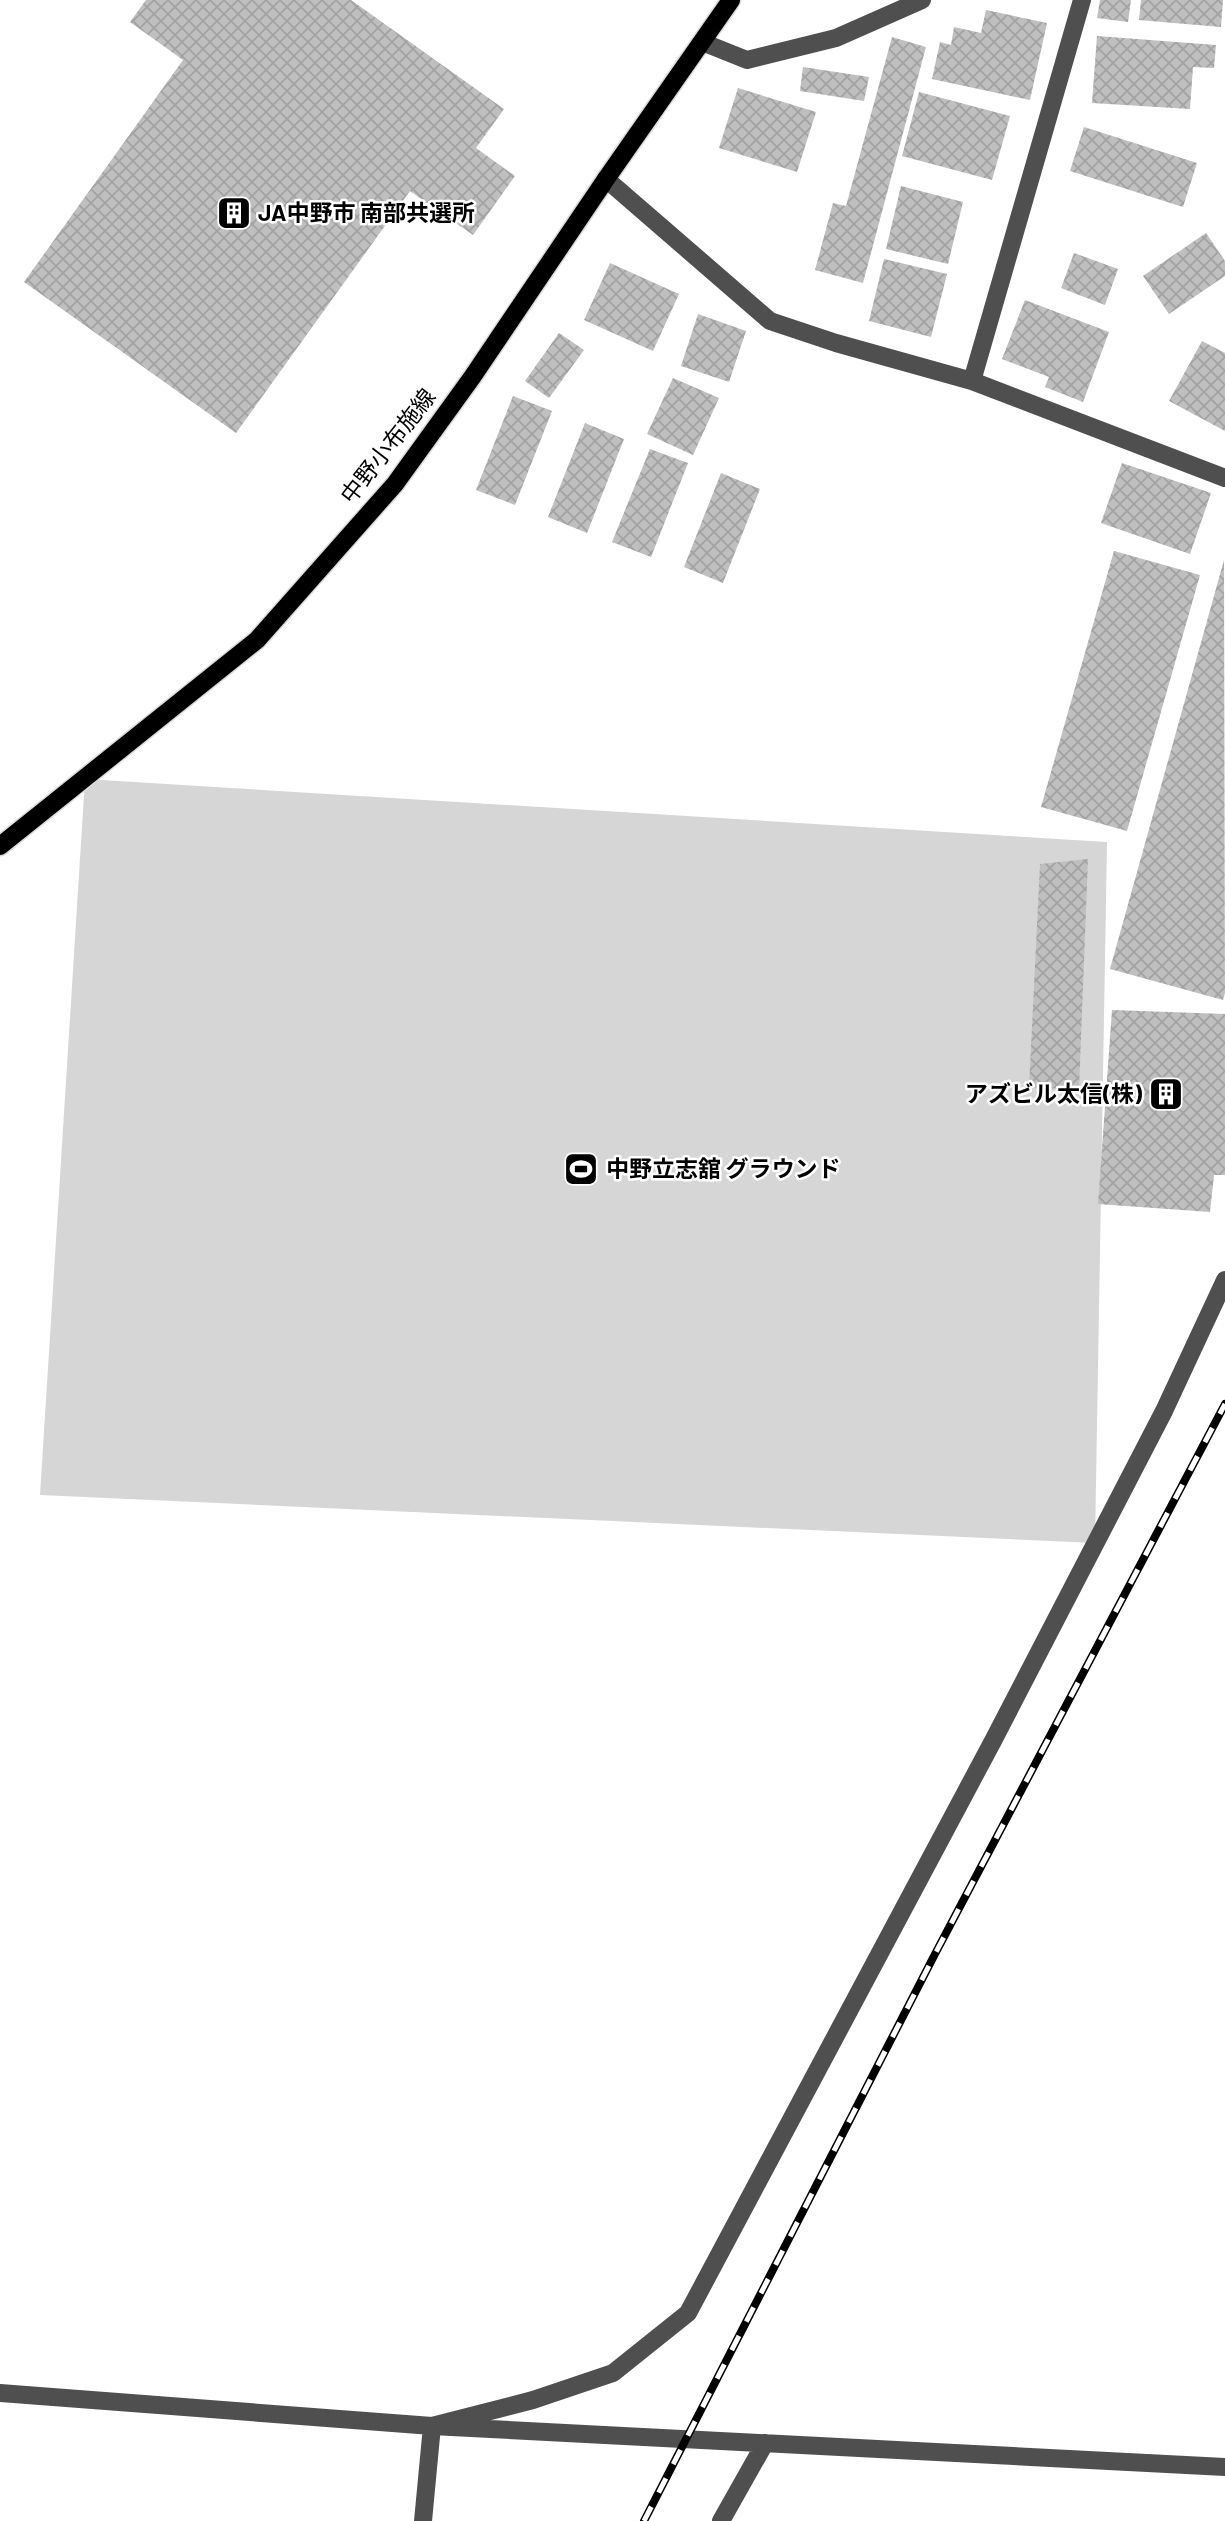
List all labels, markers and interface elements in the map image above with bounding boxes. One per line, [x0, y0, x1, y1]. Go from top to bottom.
building icon: JA中野市 南部共選所 [215, 194, 253, 232]
place label: JA中野市 南部共選所 [258, 198, 475, 226]
street label: 中野小布施線 [334, 382, 441, 508]
building icon: アズビル太信(株) [1147, 1075, 1185, 1113]
place label: アズビル太信(株) [965, 1079, 1142, 1107]
sports icon: 中野立志舘 グラウンド [562, 1150, 600, 1188]
place label: 中野立志舘 グラウンド [606, 1154, 841, 1182]

